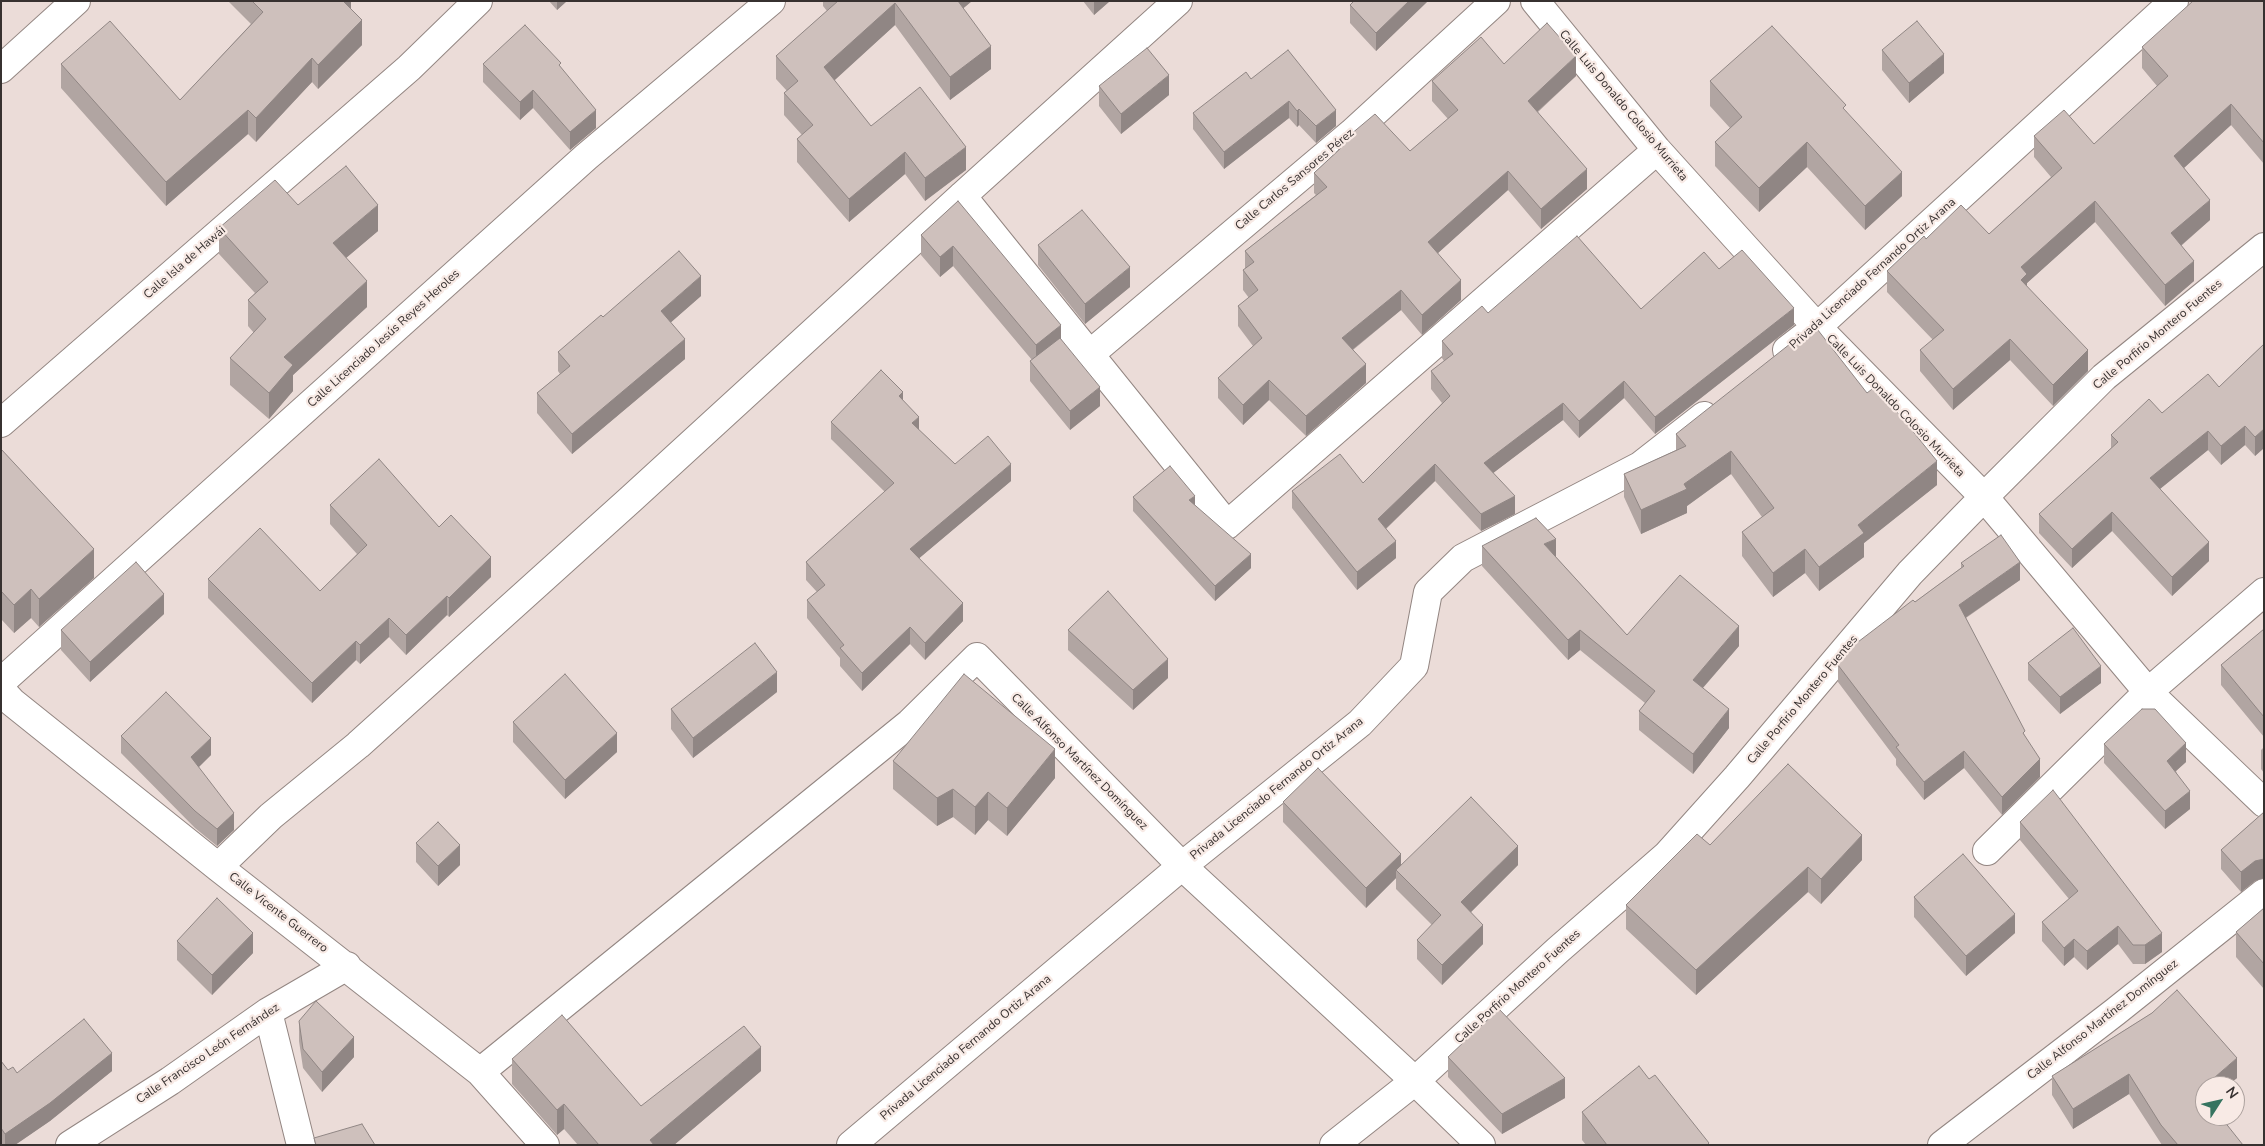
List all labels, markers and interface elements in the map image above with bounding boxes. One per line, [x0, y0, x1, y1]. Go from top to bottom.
street label: Calle Luis Donaldo Colosio Murrieta [1556, 28, 1690, 184]
street label: Calle Carlos Sansores Pérez [1233, 126, 1357, 234]
street label: Privada Licenciado Fernando Ortiz Arana [1787, 196, 1959, 352]
street label: Calle Isla de Hawái [141, 224, 229, 302]
street label: Calle Licenciado Jesús Reyes Heroles [305, 267, 463, 411]
street label: Calle Porfirio Montero Fuentes [2091, 277, 2225, 393]
street label: Calle Luis Donaldo Colosio Murrieta [1823, 332, 1967, 480]
street label: Calle Porfirio Montero Fuentes [1745, 633, 1861, 767]
street label: Calle Alfonso Martínez Domínguez [1008, 691, 1150, 833]
street label: Privada Licenciado Fernando Ortiz Arana [1188, 715, 1366, 863]
street label: Calle Vicente Guerrero [226, 870, 330, 956]
street label: Calle Porfirio Montero Fuentes [1452, 927, 1584, 1047]
street label: Calle Alfonso Martínez Domínguez [2025, 957, 2181, 1083]
street label: Privada Licenciado Fernando Ortiz Arana [878, 972, 1054, 1124]
street label: Calle Francisco León Fernández [134, 1001, 282, 1107]
north arrow [2195, 1076, 2245, 1126]
text: N [2221, 1083, 2243, 1102]

